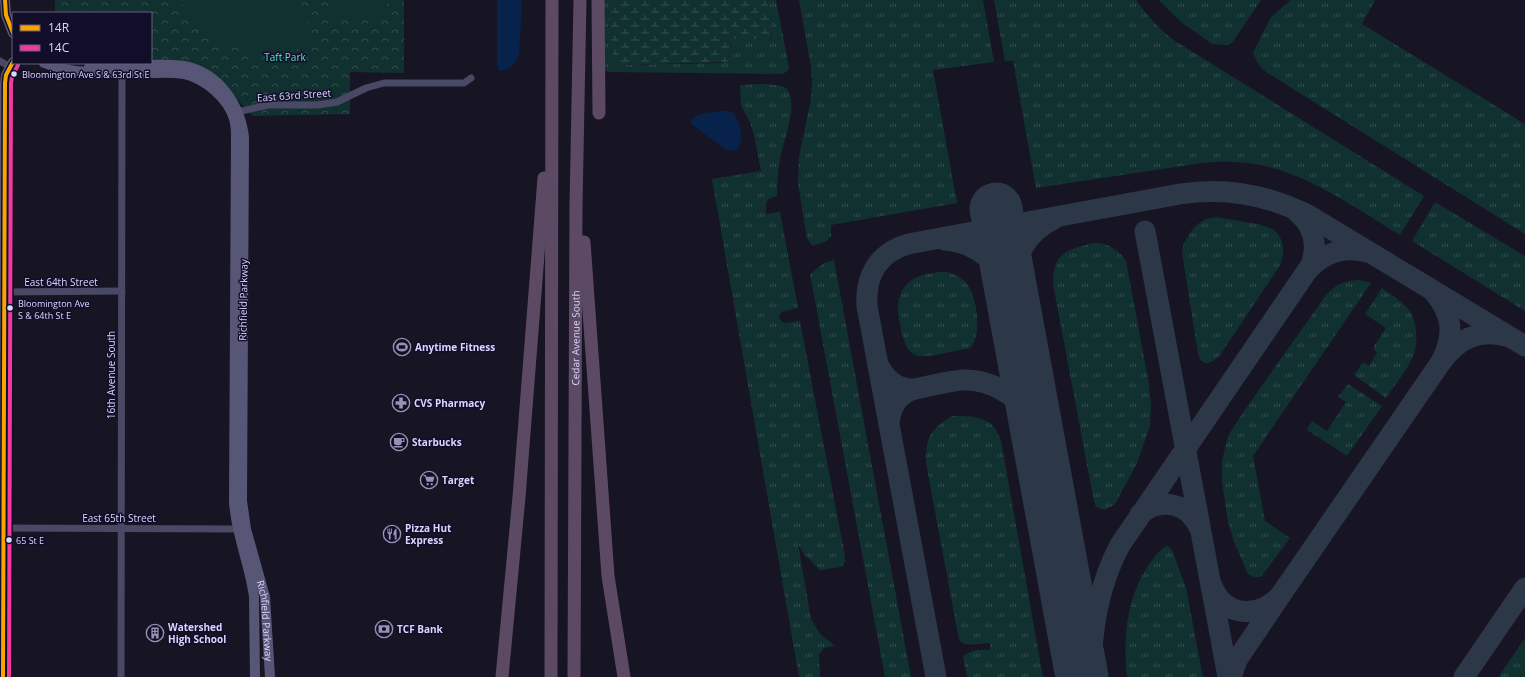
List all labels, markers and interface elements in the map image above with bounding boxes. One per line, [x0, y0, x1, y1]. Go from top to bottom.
legend [12, 12, 152, 64]
text: 14R [48, 19, 70, 36]
text: 14C [48, 39, 70, 56]
park label: Taft Park [264, 50, 306, 64]
place label: Bloomington Ave S & 63rd St E [22, 68, 149, 81]
marker: Bloomington Ave S & 63rd St E [9, 69, 19, 79]
street label: East 63rd Street [256, 85, 332, 105]
street label: Richfield Parkway [235, 258, 251, 341]
street label: East 64th Street [24, 275, 98, 289]
street label: Cedar Avenue South [568, 290, 583, 386]
place label: Bloomington Ave S & 64th St E [18, 297, 90, 322]
marker: Bloomington Ave S & 64th St E [5, 303, 15, 313]
street label: 16th Avenue South [104, 331, 118, 419]
sports icon: Anytime Fitness [392, 337, 412, 357]
place label: Anytime Fitness [415, 340, 495, 354]
pharmacy icon: CVS Pharmacy [391, 393, 411, 413]
place label: CVS Pharmacy [414, 396, 485, 410]
cafe icon: Starbucks [389, 432, 409, 452]
place label: Starbucks [412, 435, 462, 449]
supermarket icon: Target [419, 470, 439, 490]
place label: Target [442, 473, 475, 487]
street label: East 65th Street [82, 511, 156, 525]
place label: Pizza Hut Express [405, 521, 452, 547]
restaurant icon: Pizza Hut Express [382, 524, 402, 544]
place label: 65 St E [16, 534, 44, 547]
marker: 65 St E [4, 535, 14, 545]
street label: Richfield Parkway [254, 579, 276, 663]
bank icon: TCF Bank [374, 619, 394, 639]
place label: Watershed High School [168, 620, 226, 646]
place label: TCF Bank [397, 622, 444, 636]
building icon: Watershed High School [145, 623, 165, 643]

